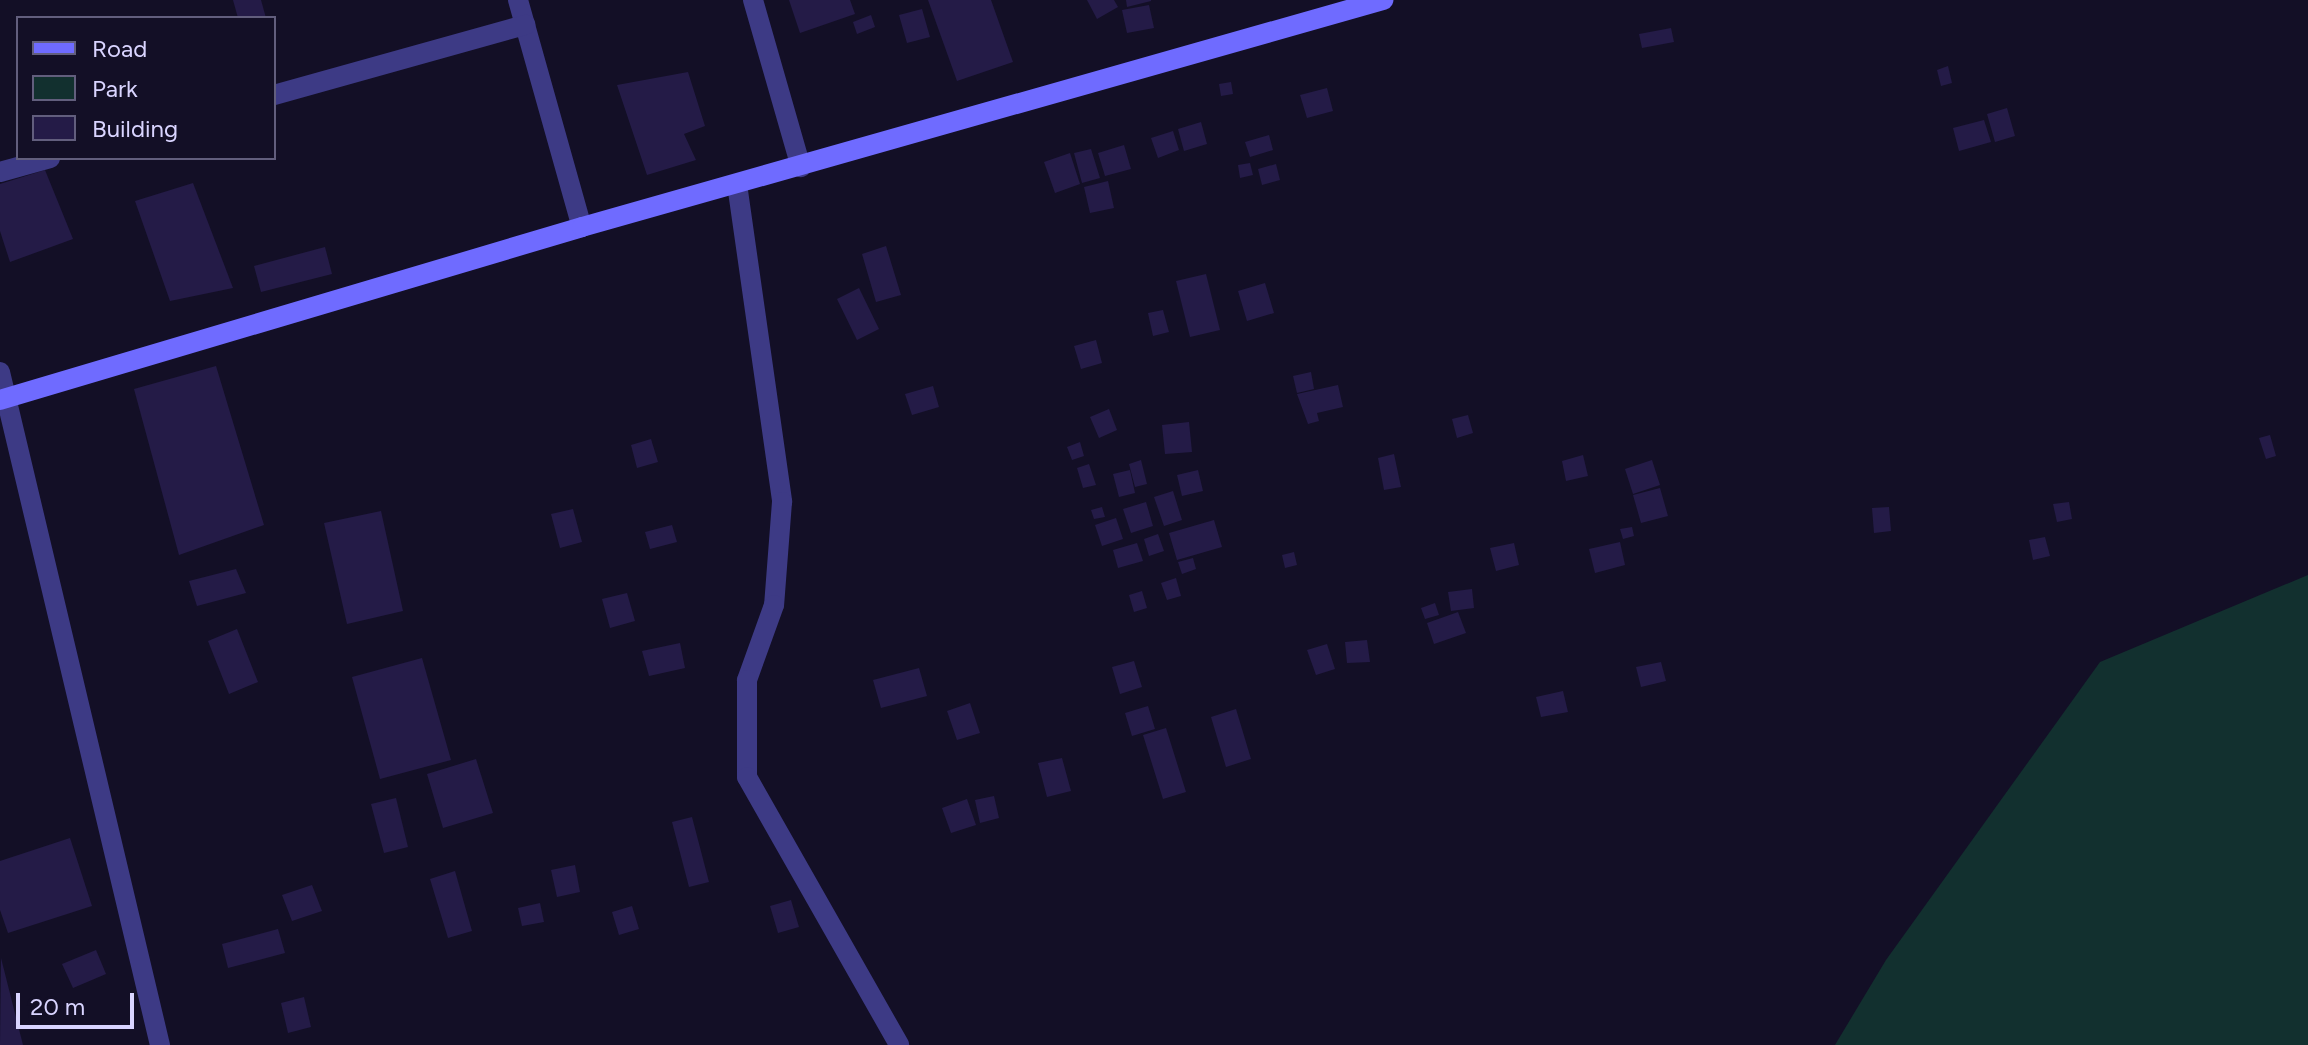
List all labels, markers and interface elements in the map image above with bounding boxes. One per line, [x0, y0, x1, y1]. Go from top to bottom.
legend [16, 16, 276, 160]
text: Road [92, 34, 147, 63]
text: Park [92, 74, 138, 103]
text: Building [92, 114, 178, 143]
scale bar [20, 977, 138, 1027]
text: 20 m [30, 992, 85, 1021]

